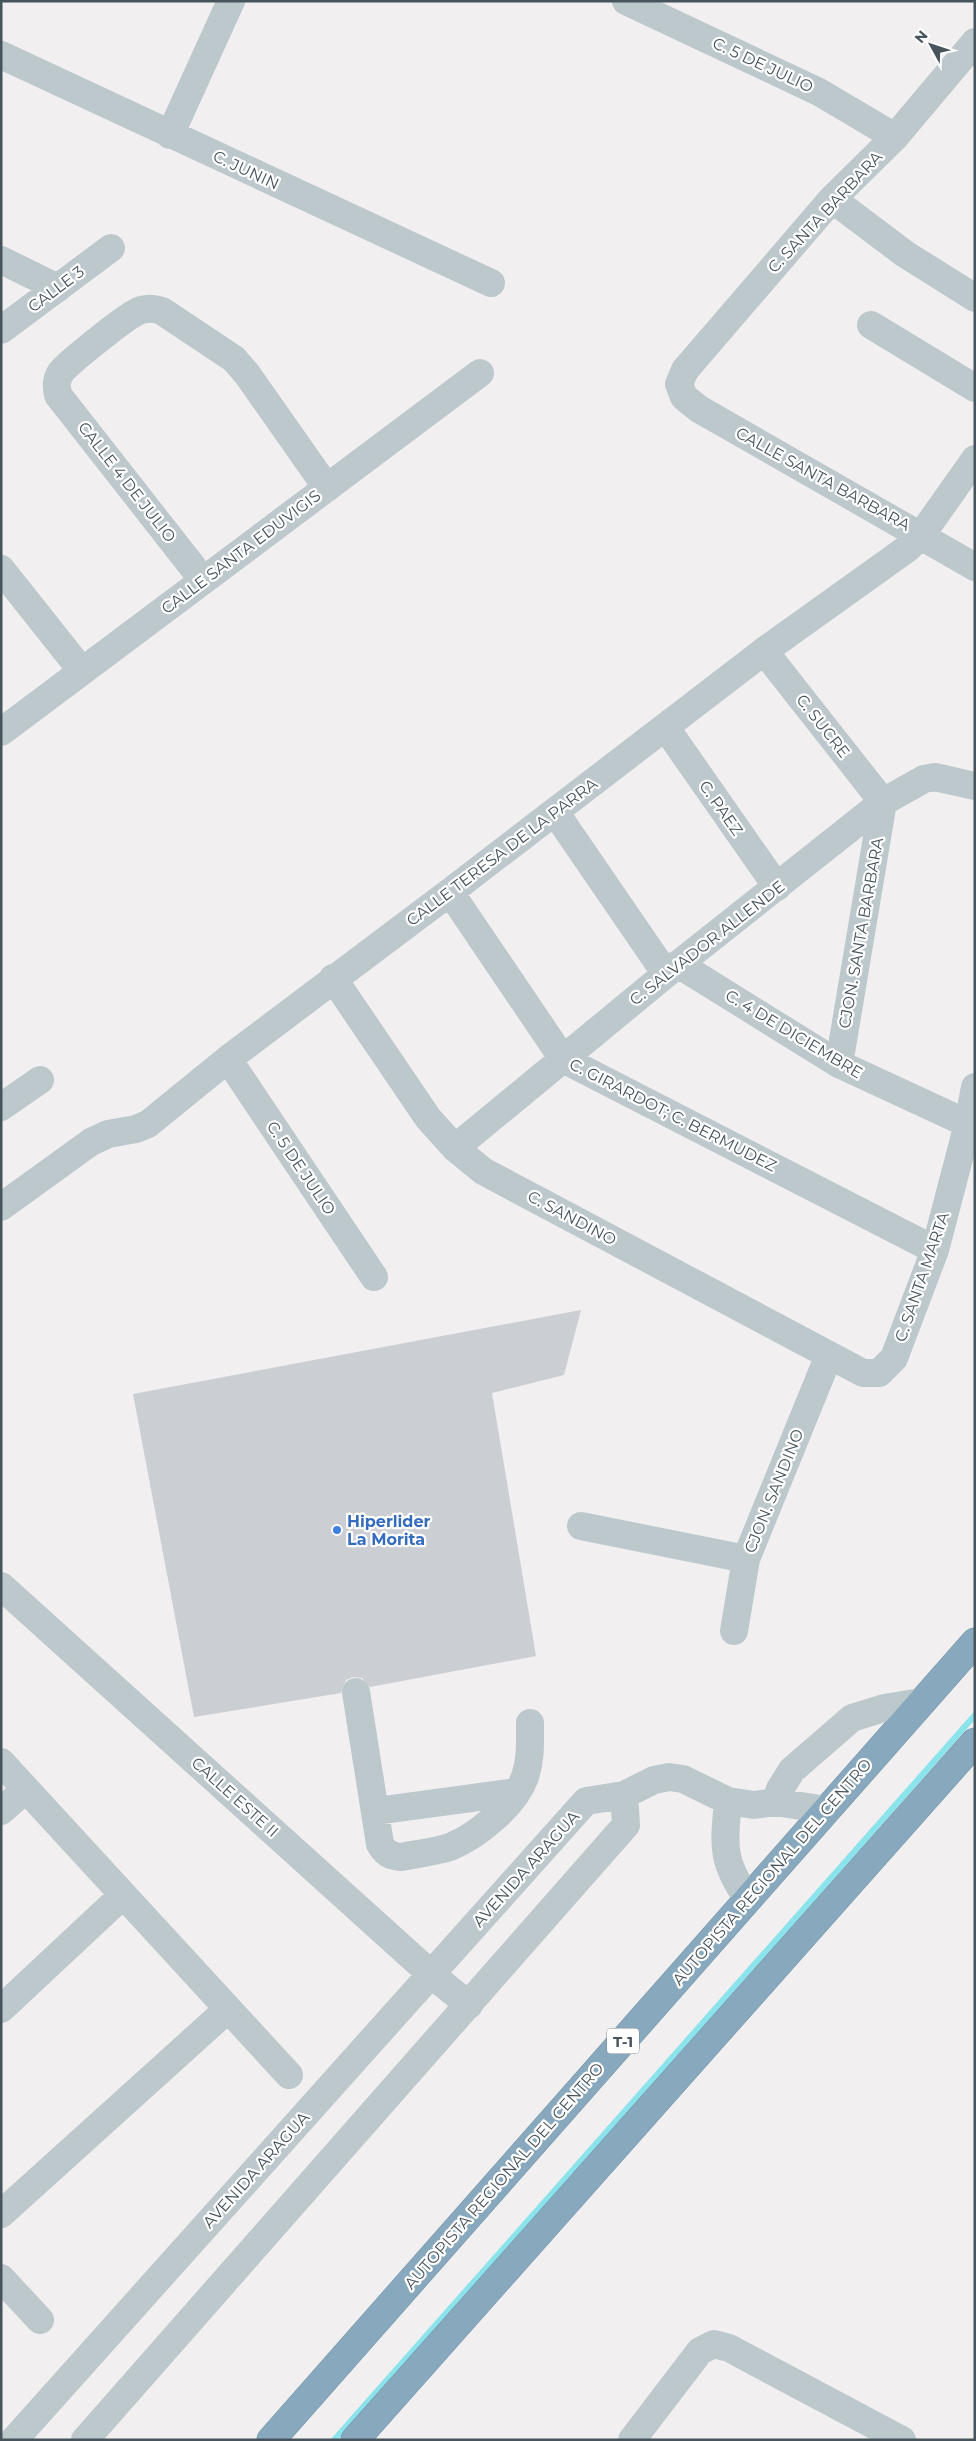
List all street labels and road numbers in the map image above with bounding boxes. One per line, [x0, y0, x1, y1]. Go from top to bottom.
street label: C. 5 DE JULIO [710, 33, 816, 97]
street label: C. JUNIN [210, 146, 282, 194]
street label: C. SANTA BARBARA [764, 147, 887, 277]
street label: CALLE 3 [24, 262, 88, 316]
street label: CALLE 4 DE JULIO [74, 418, 180, 546]
street label: CALLE SANTA BARBARA [732, 423, 914, 535]
street label: CALLE SANTA EDUVIGIS [158, 486, 324, 618]
street label: C. SUCRE [792, 690, 854, 762]
street label: CALLE TERESA DE LA PARRA [403, 774, 602, 930]
street label: C. PAEZ [695, 777, 747, 839]
street label: CJON. SANTA BARBARA [835, 836, 887, 1030]
street label: C. SALVADOR ALLENDE [626, 877, 788, 1009]
street label: C. 4 DE DICIEMBRE [722, 986, 866, 1082]
street label: C. GIRARDOT; C. BERMUDEZ [566, 1054, 780, 1176]
street label: C. 5 DE JULIO [263, 1118, 339, 1218]
street label: C. SANDINO [524, 1187, 620, 1249]
street label: C. SANTA MARTA [891, 1209, 953, 1344]
street label: CJON. SANDINO [740, 1426, 808, 1556]
street label: CALLE ESTE II [188, 1753, 282, 1841]
street label: AUTOPISTA REGIONAL DEL CENTRO [668, 1755, 876, 1989]
street label: AVENIDA ARAGUA [469, 1807, 583, 1931]
road number: T-1 [607, 2028, 639, 2054]
street label: AUTOPISTA REGIONAL DEL CENTRO [400, 2059, 608, 2293]
street label: AVENIDA ARAGUA [199, 2108, 313, 2232]

